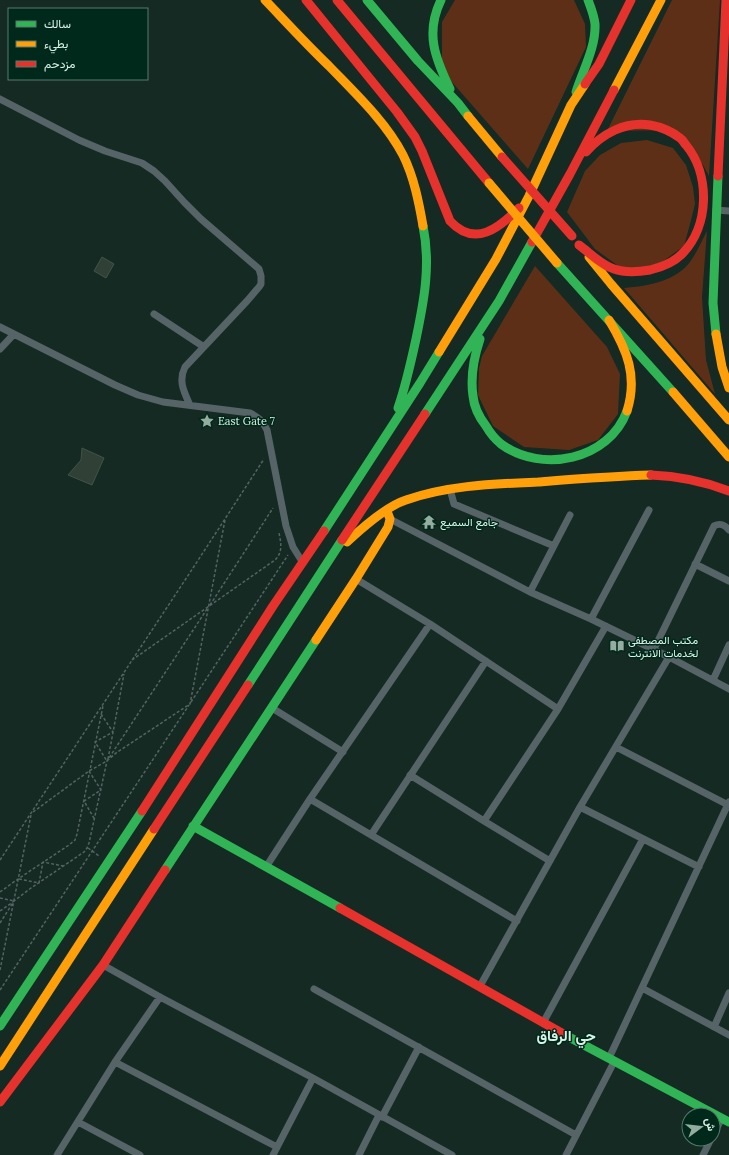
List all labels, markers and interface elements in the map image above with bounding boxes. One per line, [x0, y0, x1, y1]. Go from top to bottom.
legend [8, 8, 148, 80]
text: سالك [44, 16, 71, 31]
text: بطيء [44, 36, 68, 54]
text: مزدحم [44, 56, 75, 72]
place icon: East Gate 7 [199, 413, 215, 429]
place label: East Gate 7 [218, 414, 275, 428]
temple icon: جامع السميع [421, 514, 437, 530]
place label: جامع السميع [440, 515, 498, 530]
place label: مكتب المصطفى لخدمات الانترنت [628, 633, 699, 660]
library icon: مكتب المصطفى لخدمات الانترنت [609, 638, 625, 654]
district label: حي الرفاق [536, 1026, 596, 1049]
north arrow [681, 1107, 721, 1147]
text: ش [702, 1116, 719, 1133]

